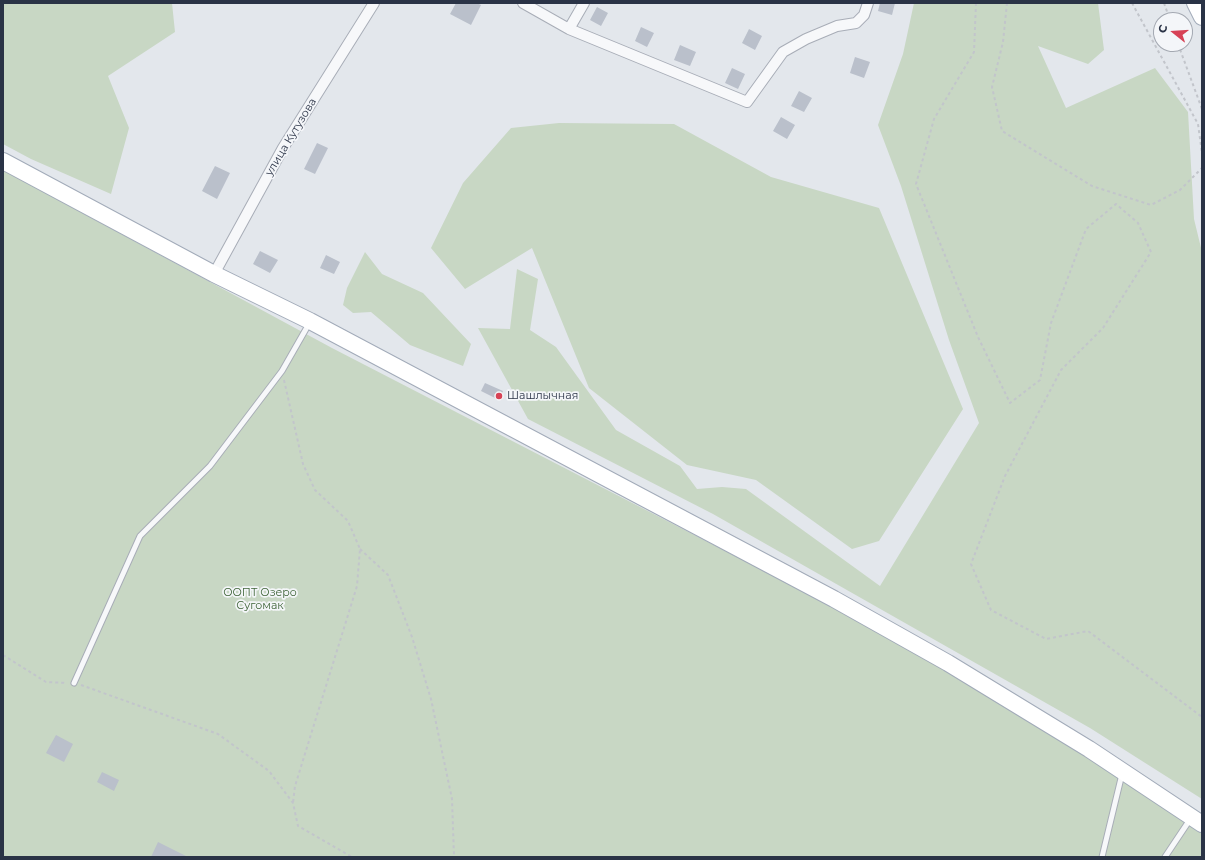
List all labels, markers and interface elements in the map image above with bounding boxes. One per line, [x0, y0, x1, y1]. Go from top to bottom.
north arrow [1153, 12, 1193, 52]
text: С [1155, 23, 1170, 35]
street label: улица Кутузова [263, 96, 319, 178]
place label: Шашлычная [507, 389, 578, 403]
marker: Шашлычная [494, 391, 504, 401]
park label: ООПТ Озеро Сугомак [223, 586, 297, 612]

